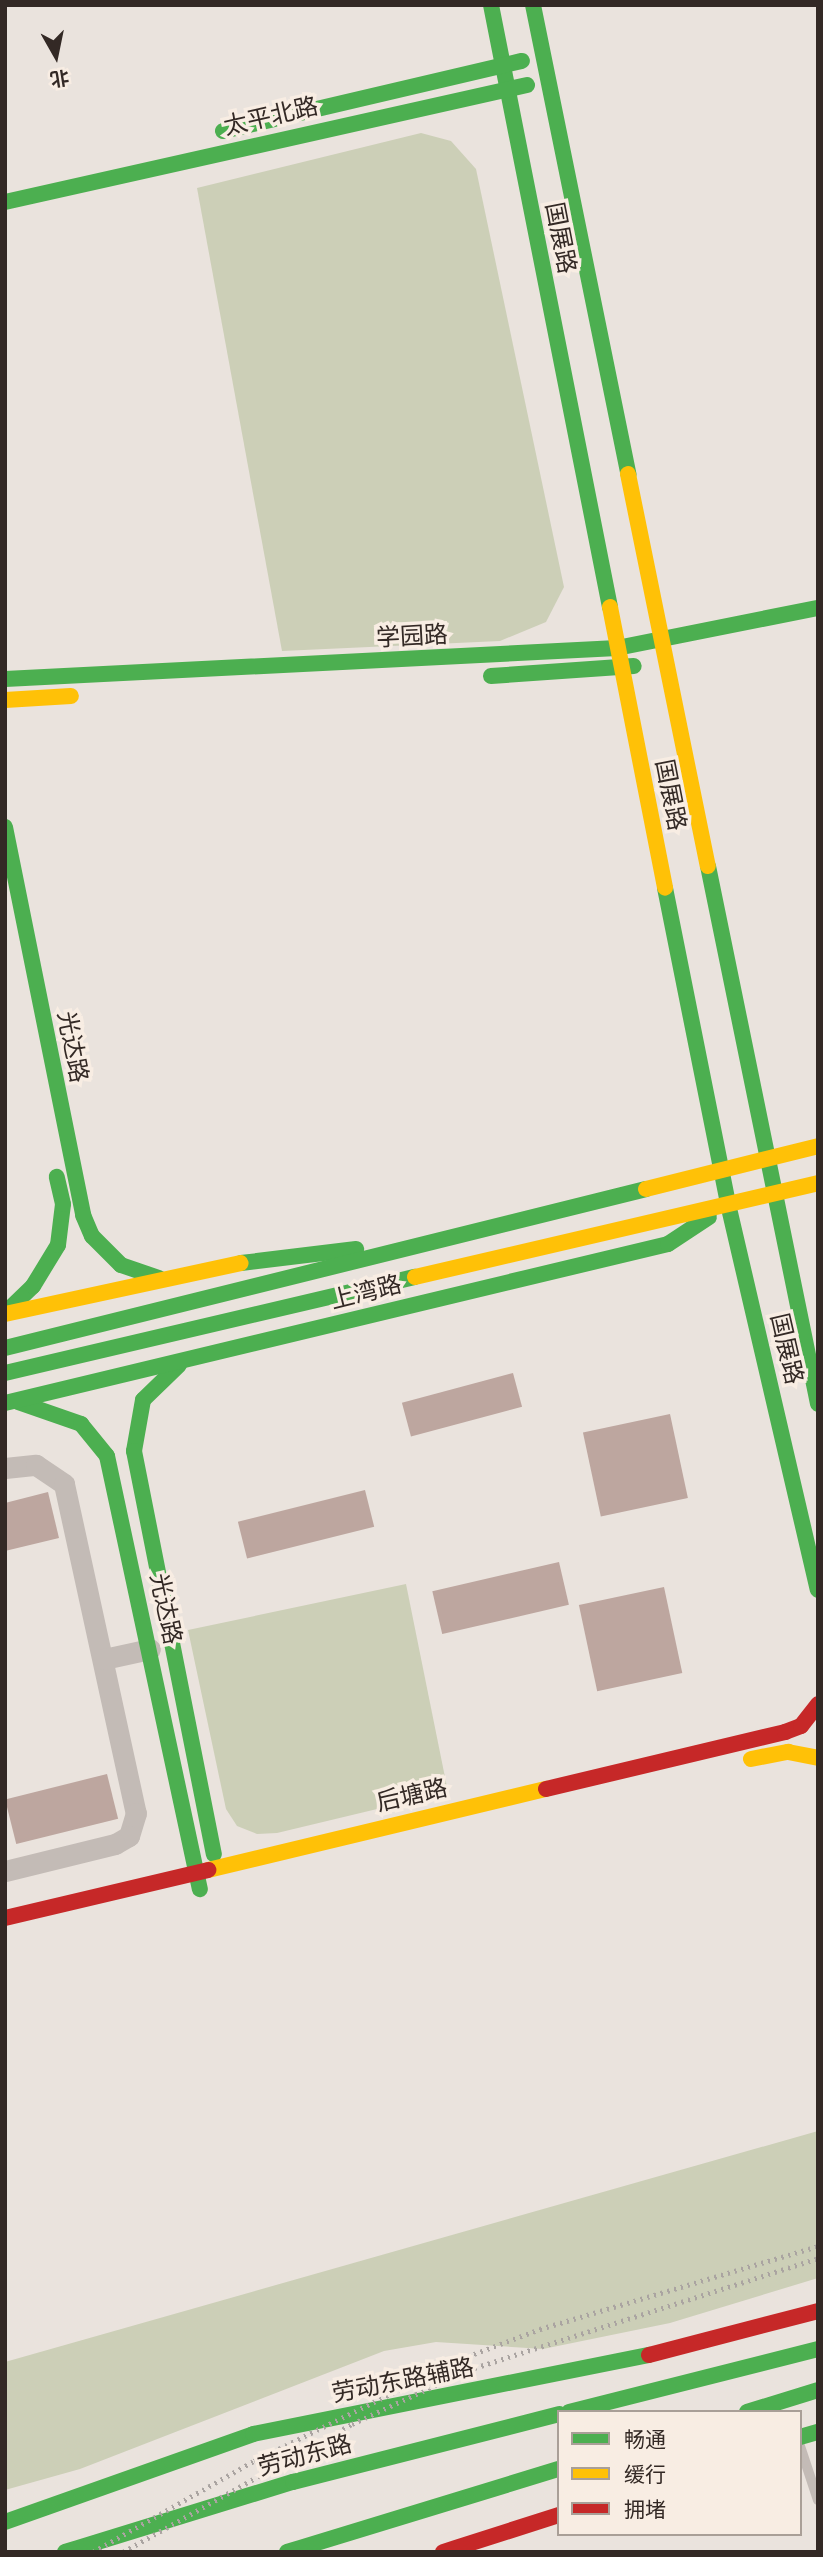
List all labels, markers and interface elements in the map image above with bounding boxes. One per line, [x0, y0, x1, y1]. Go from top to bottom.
north arrow [21, 21, 91, 91]
text: 北 [48, 62, 71, 92]
street label: 太平北路 [221, 92, 321, 142]
street label: 国展路 [539, 200, 581, 276]
street label: 学园路 [375, 621, 449, 653]
street label: 国展路 [649, 757, 691, 833]
street label: 光达路 [51, 1009, 93, 1085]
street label: 上湾路 [328, 1270, 404, 1316]
street label: 国展路 [764, 1311, 808, 1387]
street label: 光达路 [143, 1571, 187, 1647]
street label: 后塘路 [374, 1774, 450, 1818]
street label: 劳动东路辅路 [330, 2353, 476, 2409]
legend [557, 2410, 802, 2536]
text: 畅通 [624, 2425, 666, 2455]
street label: 劳动东路 [255, 2430, 355, 2482]
text: 缓行 [624, 2460, 666, 2490]
text: 拥堵 [624, 2495, 666, 2525]

